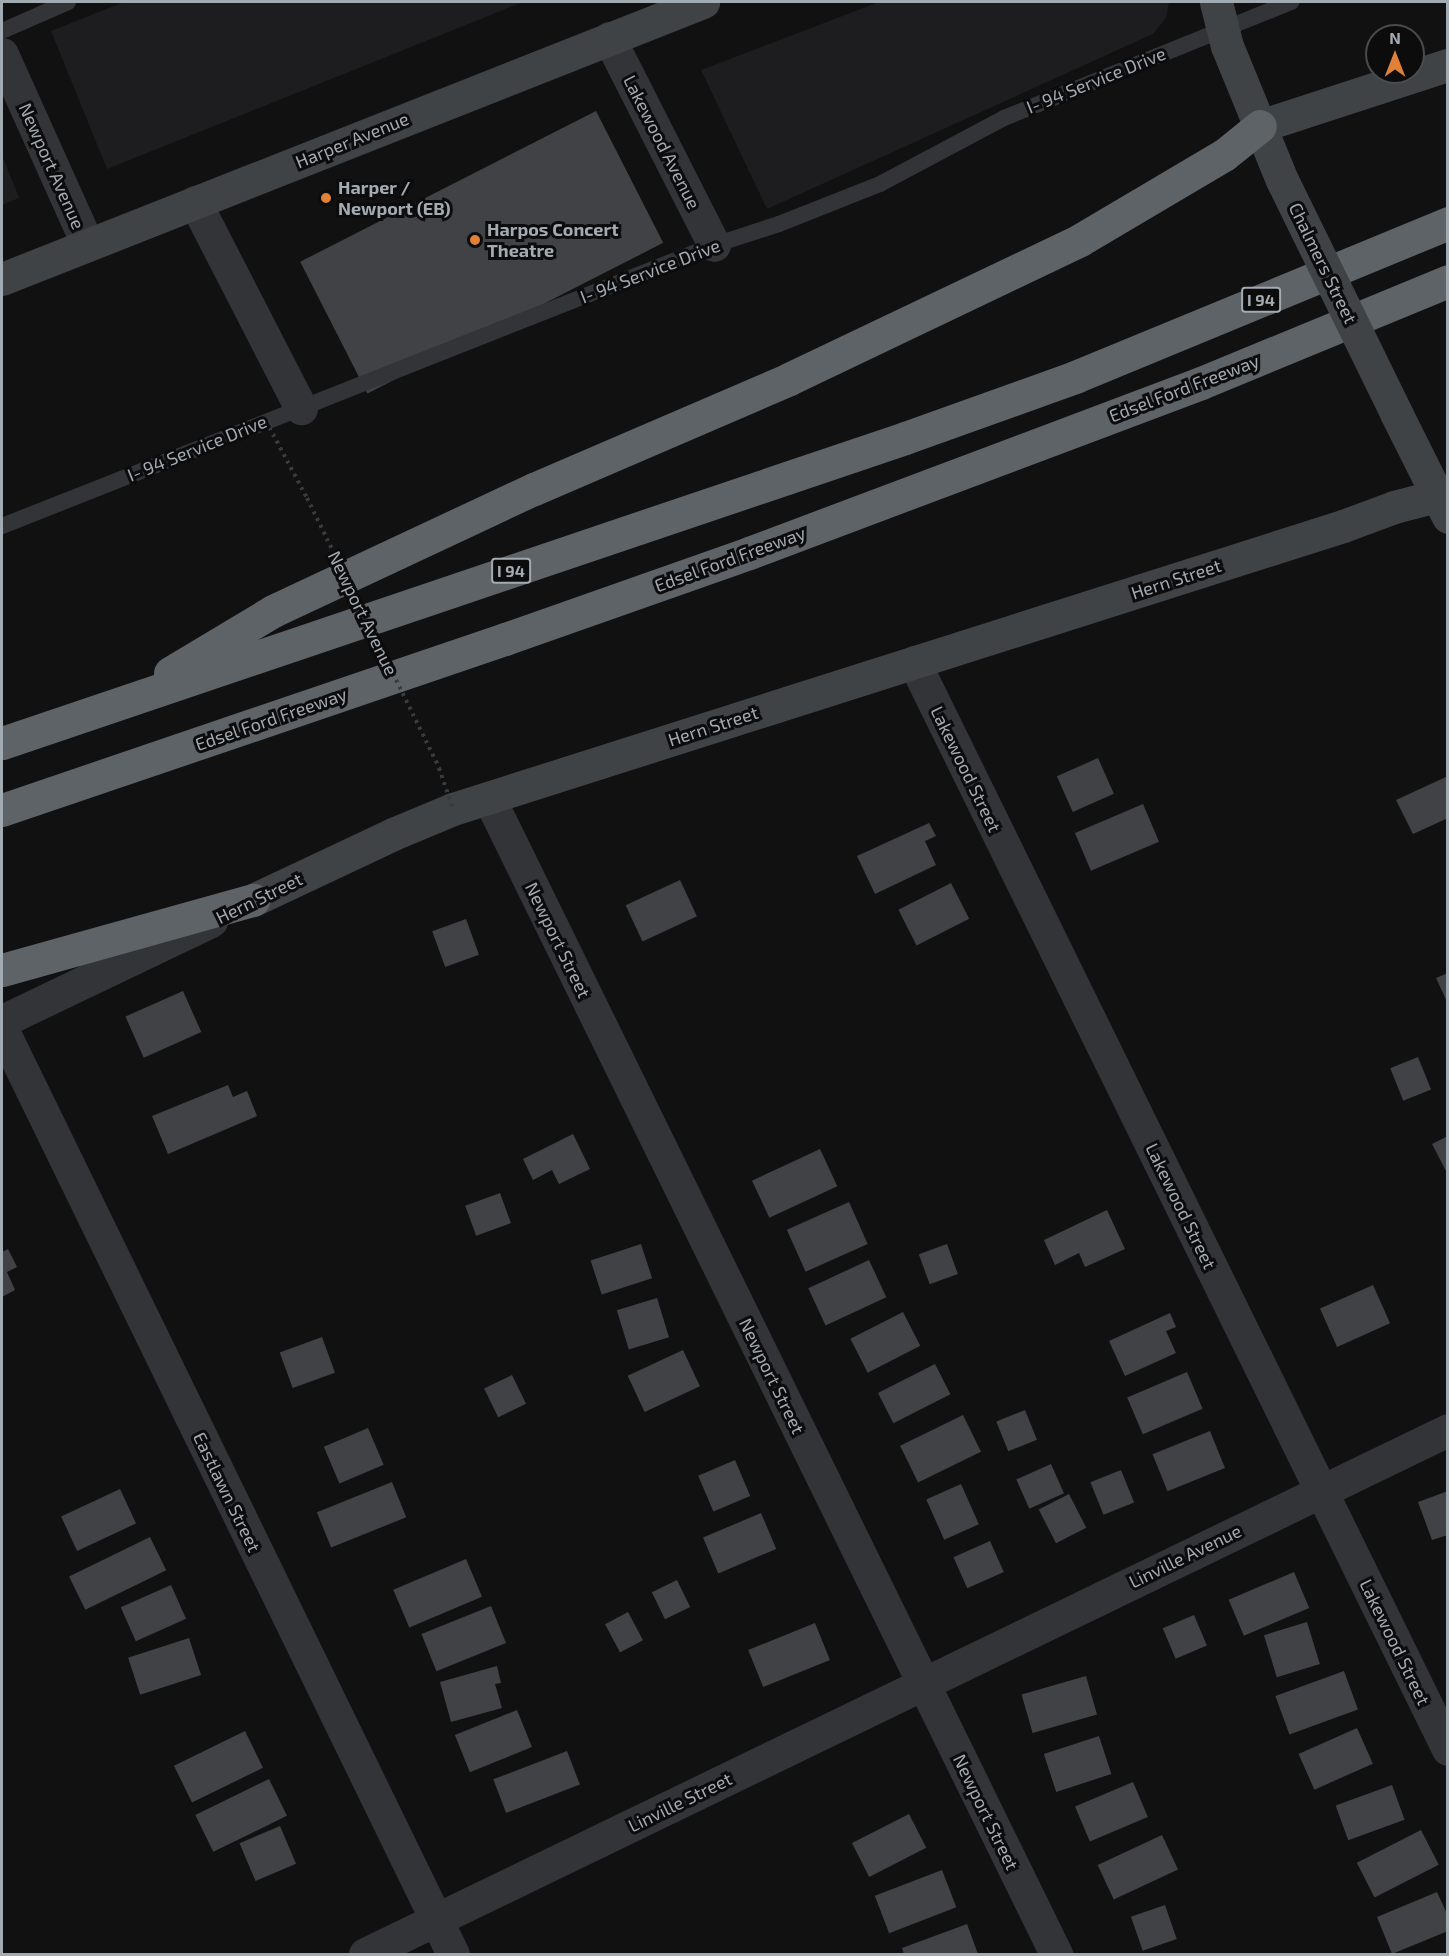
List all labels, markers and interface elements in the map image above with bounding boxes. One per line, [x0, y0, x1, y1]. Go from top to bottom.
north arrow [1365, 24, 1425, 84]
text: N [1389, 28, 1401, 47]
street label: I- 94 Service Drive [1023, 42, 1169, 118]
street label: Lakewood Avenue [619, 71, 705, 213]
street label: Newport Avenue [14, 99, 90, 233]
street label: Harper Avenue [292, 107, 412, 173]
place label: Harper / Newport (EB) [338, 177, 451, 219]
marker: Harper / Newport (EB) [319, 191, 333, 205]
street label: Chalmers Street [1284, 199, 1362, 327]
place label: Harpos Concert Theatre [487, 219, 619, 262]
marker: Harpos Concert Theatre [468, 233, 482, 247]
street label: I- 94 Service Drive [577, 234, 723, 308]
road number: I 94 [1240, 287, 1282, 313]
street label: Edsel Ford Freeway [1106, 349, 1262, 427]
street label: I- 94 Service Drive [124, 410, 270, 486]
street label: Edsel Ford Freeway [651, 522, 809, 596]
street label: Newport Avenue [323, 547, 403, 679]
street label: Hern Street [1128, 554, 1224, 604]
road number: I 94 [490, 558, 532, 584]
street label: Edsel Ford Freeway [192, 683, 350, 755]
street label: Hern Street [665, 701, 761, 751]
street label: Lakewood Street [926, 703, 1006, 835]
street label: Hern Street [212, 868, 306, 928]
street label: Newport Street [521, 879, 595, 1001]
street label: Lakewood Street [1141, 1140, 1221, 1272]
street label: Newport Street [735, 1315, 809, 1437]
street label: Eastlawn Street [189, 1429, 265, 1555]
street label: Linville Avenue [1125, 1519, 1245, 1593]
street label: Lakewood Street [1355, 1576, 1435, 1708]
street label: Newport Street [949, 1751, 1023, 1873]
street label: Linville Street [625, 1768, 735, 1836]

